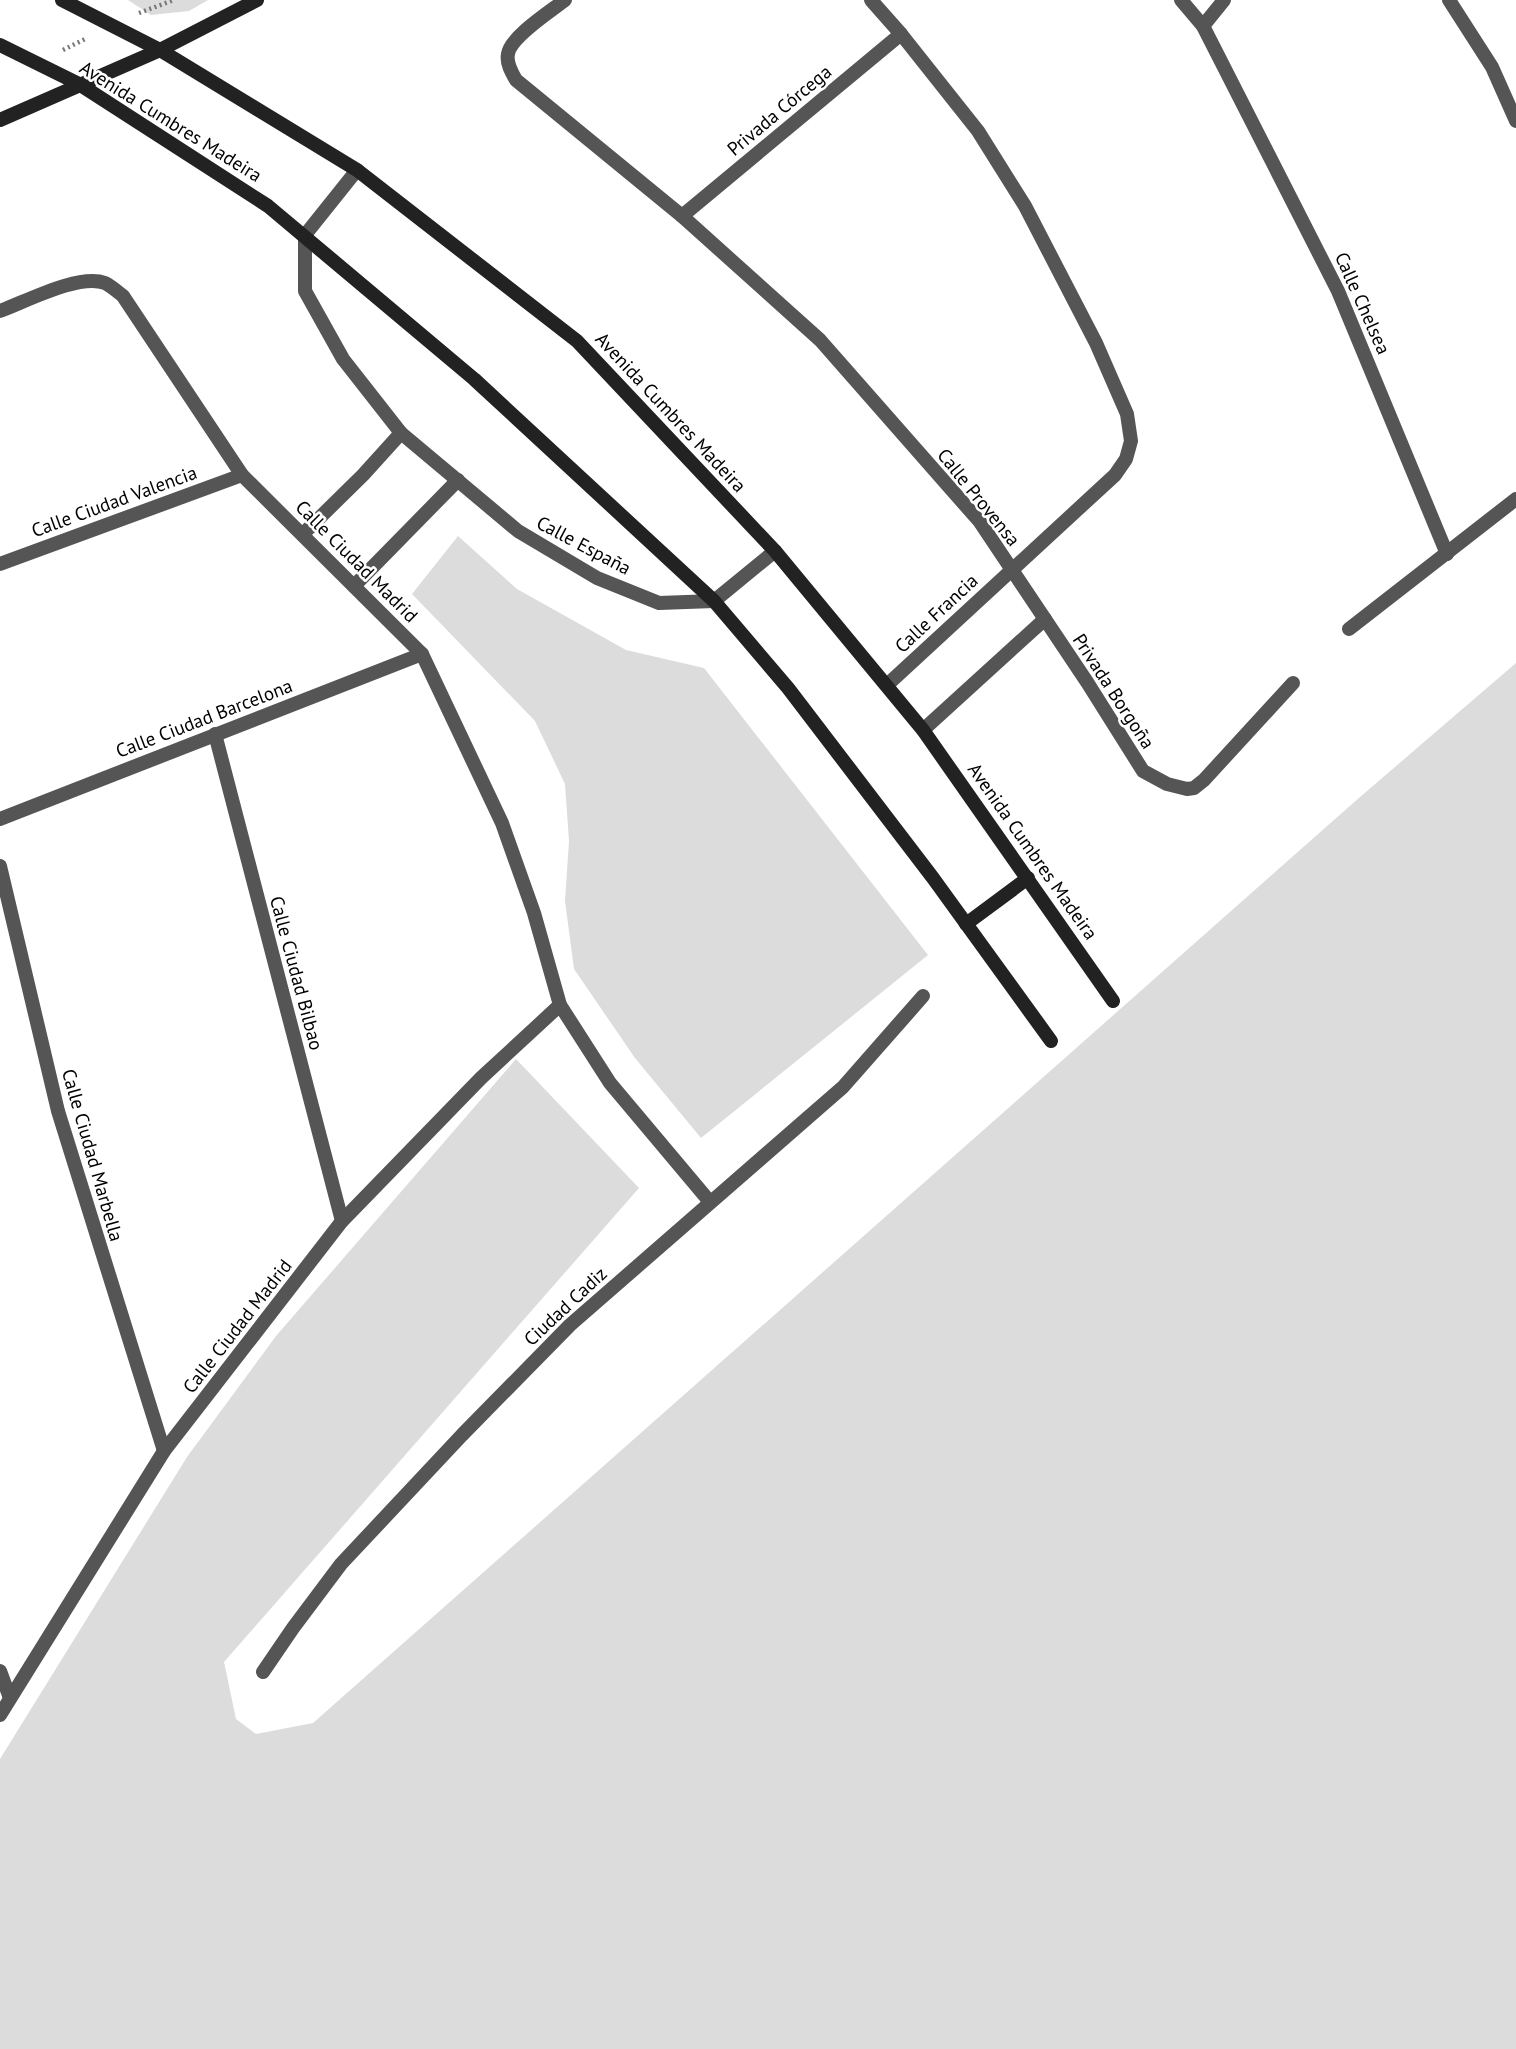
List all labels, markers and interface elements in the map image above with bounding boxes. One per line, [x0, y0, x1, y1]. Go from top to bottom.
street label: Avenida Cumbres Madeira [76, 55, 266, 187]
street label: Privada Córcega [722, 59, 836, 161]
street label: Calle Chelsea [1330, 248, 1396, 358]
street label: Avenida Cumbres Madeira [591, 327, 751, 497]
street label: Calle Provensa [932, 443, 1026, 551]
street label: Calle Ciudad Valencia [28, 460, 200, 542]
street label: Calle Ciudad Madrid [291, 495, 423, 627]
street label: Calle España [533, 510, 635, 580]
street label: Calle Francia [889, 568, 983, 658]
street label: Privada Borgoña [1068, 629, 1160, 753]
street label: Calle Ciudad Barcelona [112, 673, 296, 763]
street label: Avenida Cumbres Madeira [963, 758, 1103, 944]
street label: Calle Ciudad Bilbao [265, 893, 329, 1053]
street label: Calle Ciudad Marbella [57, 1066, 129, 1244]
street label: Calle Ciudad Madrid [177, 1254, 297, 1398]
street label: Ciudad Cadiz [518, 1261, 612, 1351]

